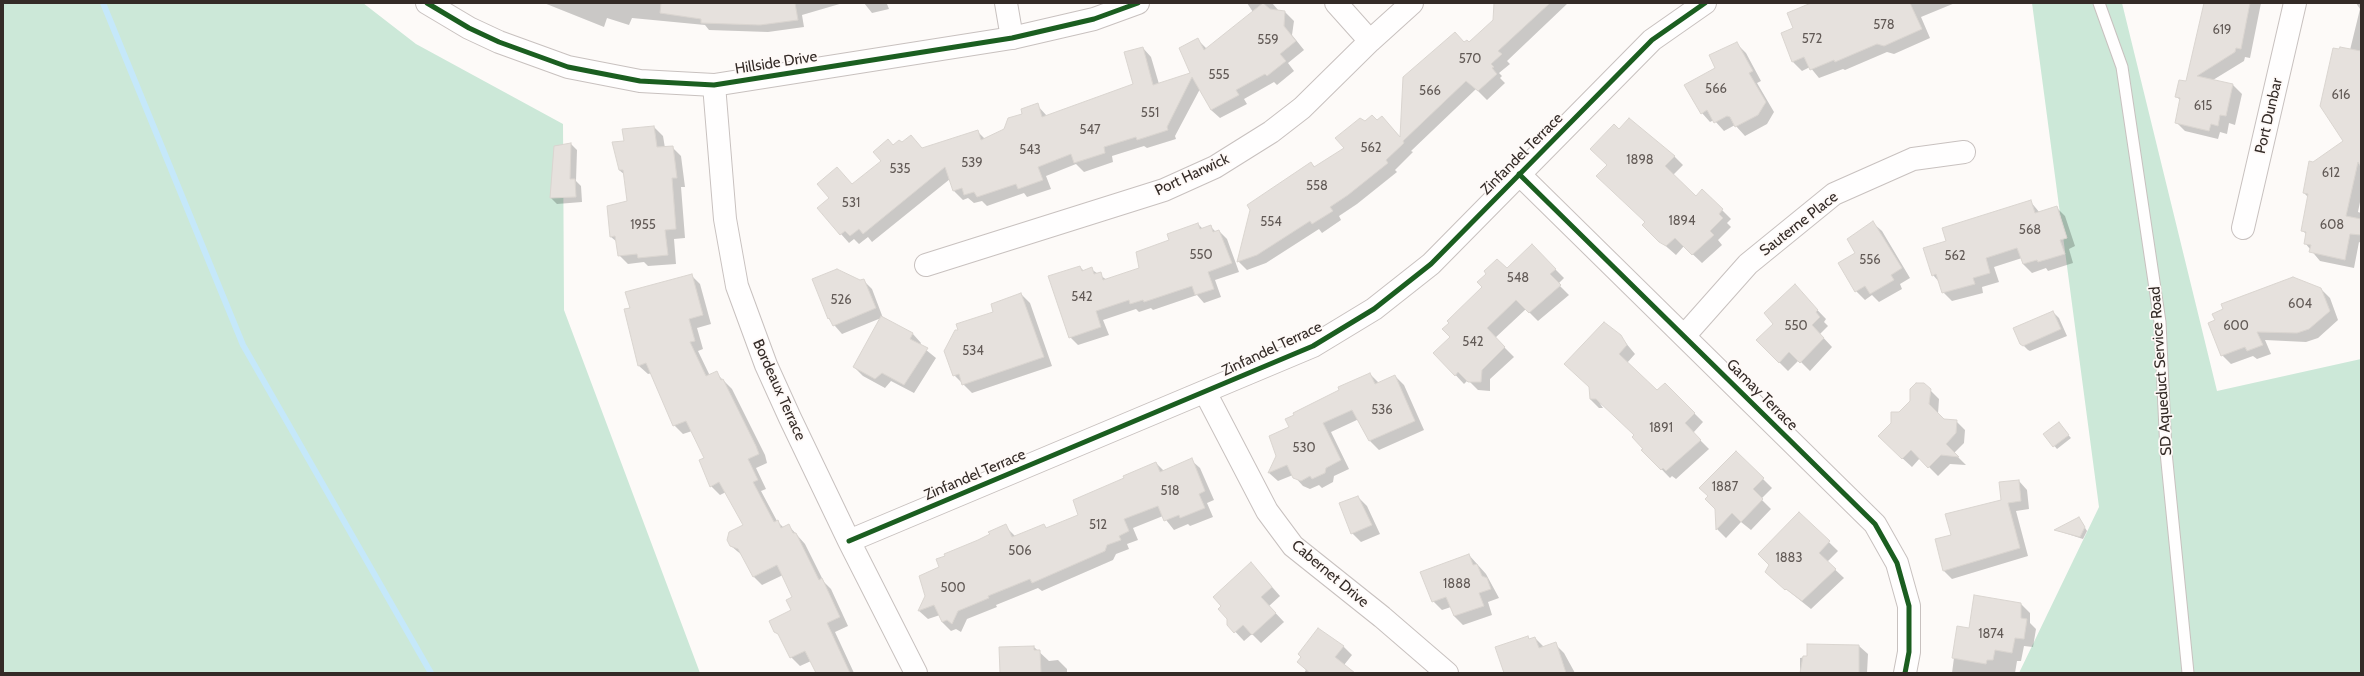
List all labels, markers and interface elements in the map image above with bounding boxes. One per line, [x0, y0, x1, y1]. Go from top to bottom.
house number: 578 [1873, 17, 1895, 33]
house number: 619 [2213, 22, 2231, 38]
house number: 572 [1802, 31, 1822, 47]
house number: 559 [1257, 32, 1279, 48]
street label: Hillside Drive [734, 48, 818, 78]
house number: 570 [1459, 51, 1481, 67]
house number: 555 [1208, 67, 1230, 83]
street label: Port Dunbar [2252, 76, 2286, 156]
house number: 566 [1705, 81, 1727, 97]
house number: 566 [1419, 83, 1441, 99]
house number: 616 [2332, 87, 2350, 103]
house number: 615 [2194, 98, 2212, 114]
house number: 551 [1141, 105, 1159, 121]
street label: Zinfandel Terrace [1477, 109, 1567, 199]
house number: 547 [1079, 122, 1101, 138]
house number: 562 [1360, 140, 1382, 156]
house number: 543 [1019, 142, 1041, 158]
street label: Port Harwick [1152, 150, 1232, 200]
house number: 1898 [1626, 152, 1654, 168]
house number: 539 [961, 155, 983, 171]
house number: 535 [889, 161, 911, 177]
house number: 612 [2322, 165, 2340, 181]
house number: 558 [1306, 178, 1328, 194]
street label: Sauterne Place [1756, 188, 1842, 260]
house number: 531 [842, 195, 860, 211]
house number: 1894 [1668, 213, 1696, 229]
house number: 554 [1260, 214, 1282, 230]
house number: 1955 [630, 217, 656, 233]
house number: 608 [2320, 217, 2344, 233]
house number: 568 [2019, 222, 2041, 238]
house number: 550 [1189, 247, 1213, 263]
house number: 562 [1944, 248, 1966, 264]
house number: 556 [1859, 252, 1881, 268]
house number: 548 [1507, 270, 1529, 286]
street label: SD Aqueduct Service Road [2146, 286, 2176, 456]
house number: 542 [1071, 289, 1093, 305]
house number: 526 [830, 292, 852, 308]
house number: 604 [2288, 296, 2312, 312]
street label: Zinfandel Terrace [1219, 318, 1325, 380]
house number: 550 [1784, 318, 1808, 334]
house number: 600 [2223, 318, 2249, 334]
house number: 542 [1462, 334, 1484, 350]
street label: Bordeaux Terrace [749, 337, 809, 443]
house number: 534 [962, 343, 984, 359]
street label: Gamay Terrace [1722, 355, 1802, 435]
house number: 536 [1371, 402, 1393, 418]
house number: 1891 [1649, 420, 1673, 436]
house number: 530 [1292, 440, 1316, 456]
street label: Zinfandel Terrace [922, 446, 1028, 504]
house number: 1887 [1712, 479, 1738, 495]
house number: 518 [1160, 483, 1180, 499]
house number: 512 [1089, 517, 1107, 533]
street label: Cabernet Drive [1288, 536, 1372, 612]
house number: 506 [1008, 543, 1032, 559]
house number: 1883 [1775, 550, 1803, 566]
house number: 1888 [1443, 576, 1471, 592]
house number: 500 [940, 580, 966, 596]
house number: 1874 [1978, 626, 2004, 642]

